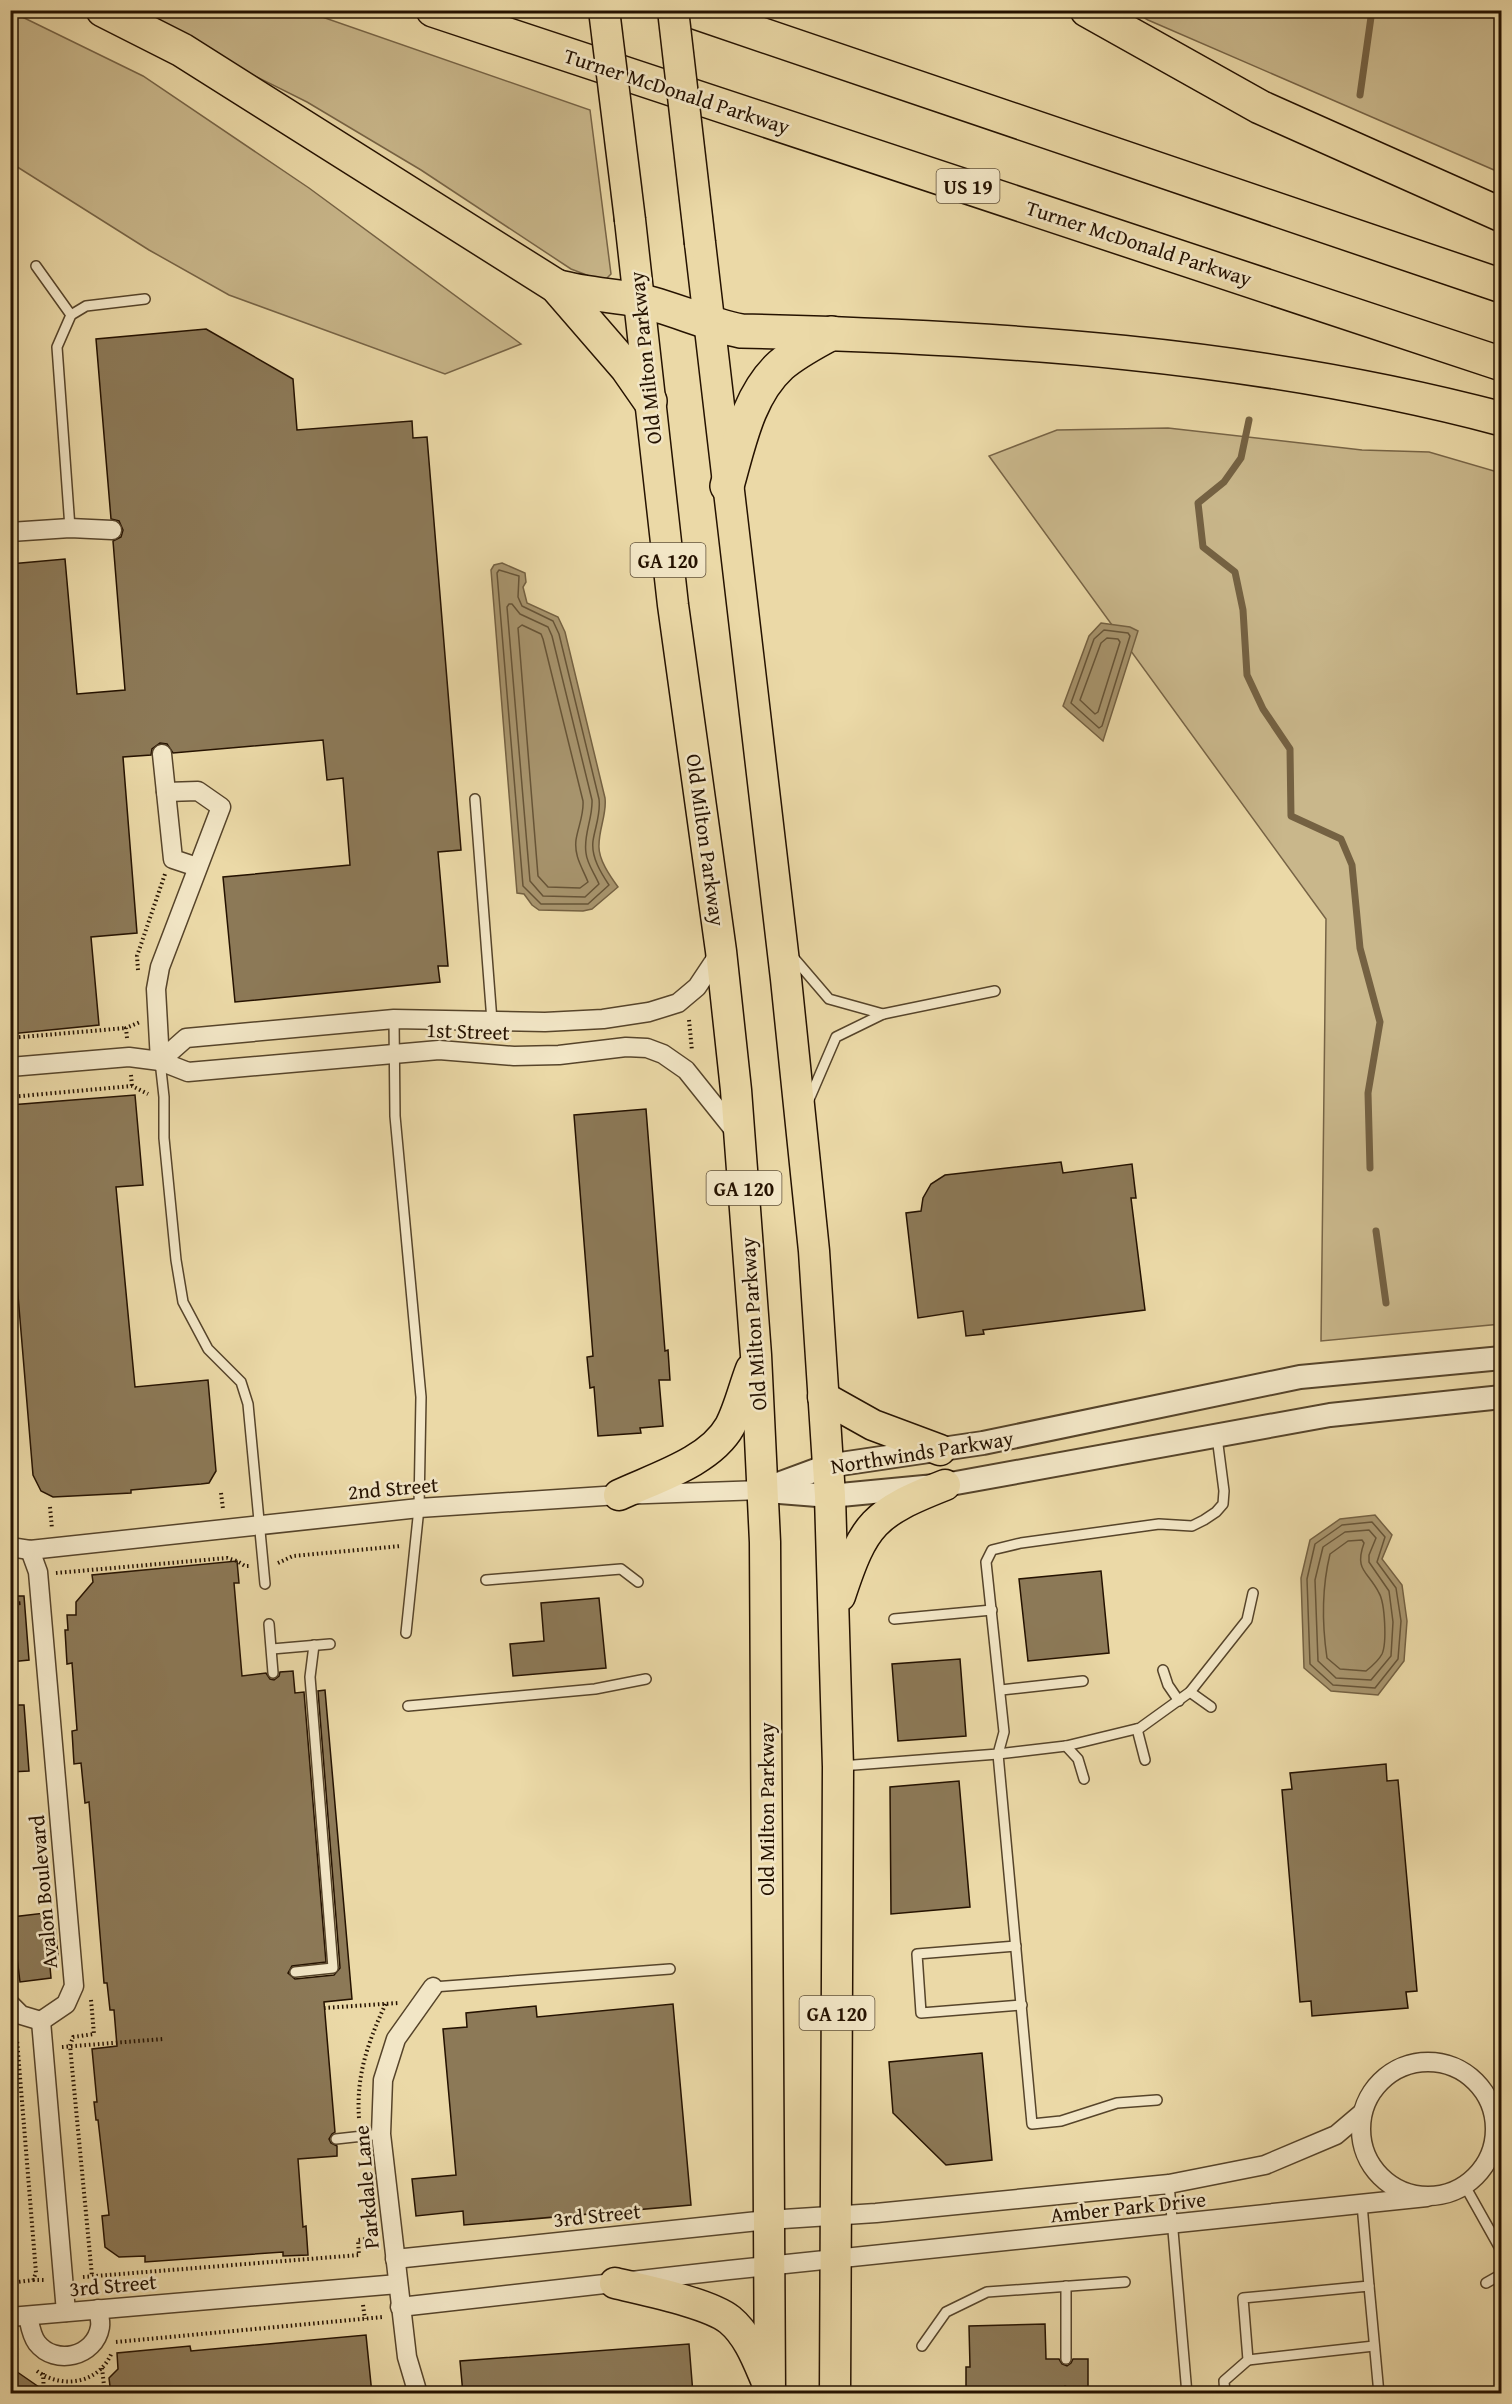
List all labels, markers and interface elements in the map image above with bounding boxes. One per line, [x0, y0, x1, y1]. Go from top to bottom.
street label: Turner McDonald Parkway [560, 40, 794, 142]
road number: US 19 [936, 169, 1000, 203]
street label: Turner McDonald Parkway [1022, 192, 1256, 294]
street label: Old Milton Parkway [620, 270, 669, 446]
road number: GA 120 [630, 543, 706, 577]
street label: Old Milton Parkway [679, 752, 733, 929]
street label: 1st Street [426, 1014, 511, 1048]
road number: GA 120 [706, 1171, 782, 1205]
street label: Old Milton Parkway [731, 1236, 775, 1412]
street label: Northwinds Parkway [828, 1422, 1016, 1482]
street label: 2nd Street [346, 1469, 440, 1507]
street label: Old Milton Parkway [751, 1722, 782, 1896]
street label: Avalon Boulevard [21, 1813, 65, 1970]
road number: GA 120 [800, 1996, 874, 2030]
street label: Parkdale Lane [345, 2124, 387, 2250]
street label: Amber Park Drive [1049, 2183, 1207, 2231]
street label: 3rd Street [552, 2195, 643, 2235]
street label: 3rd Street [68, 2266, 159, 2304]

